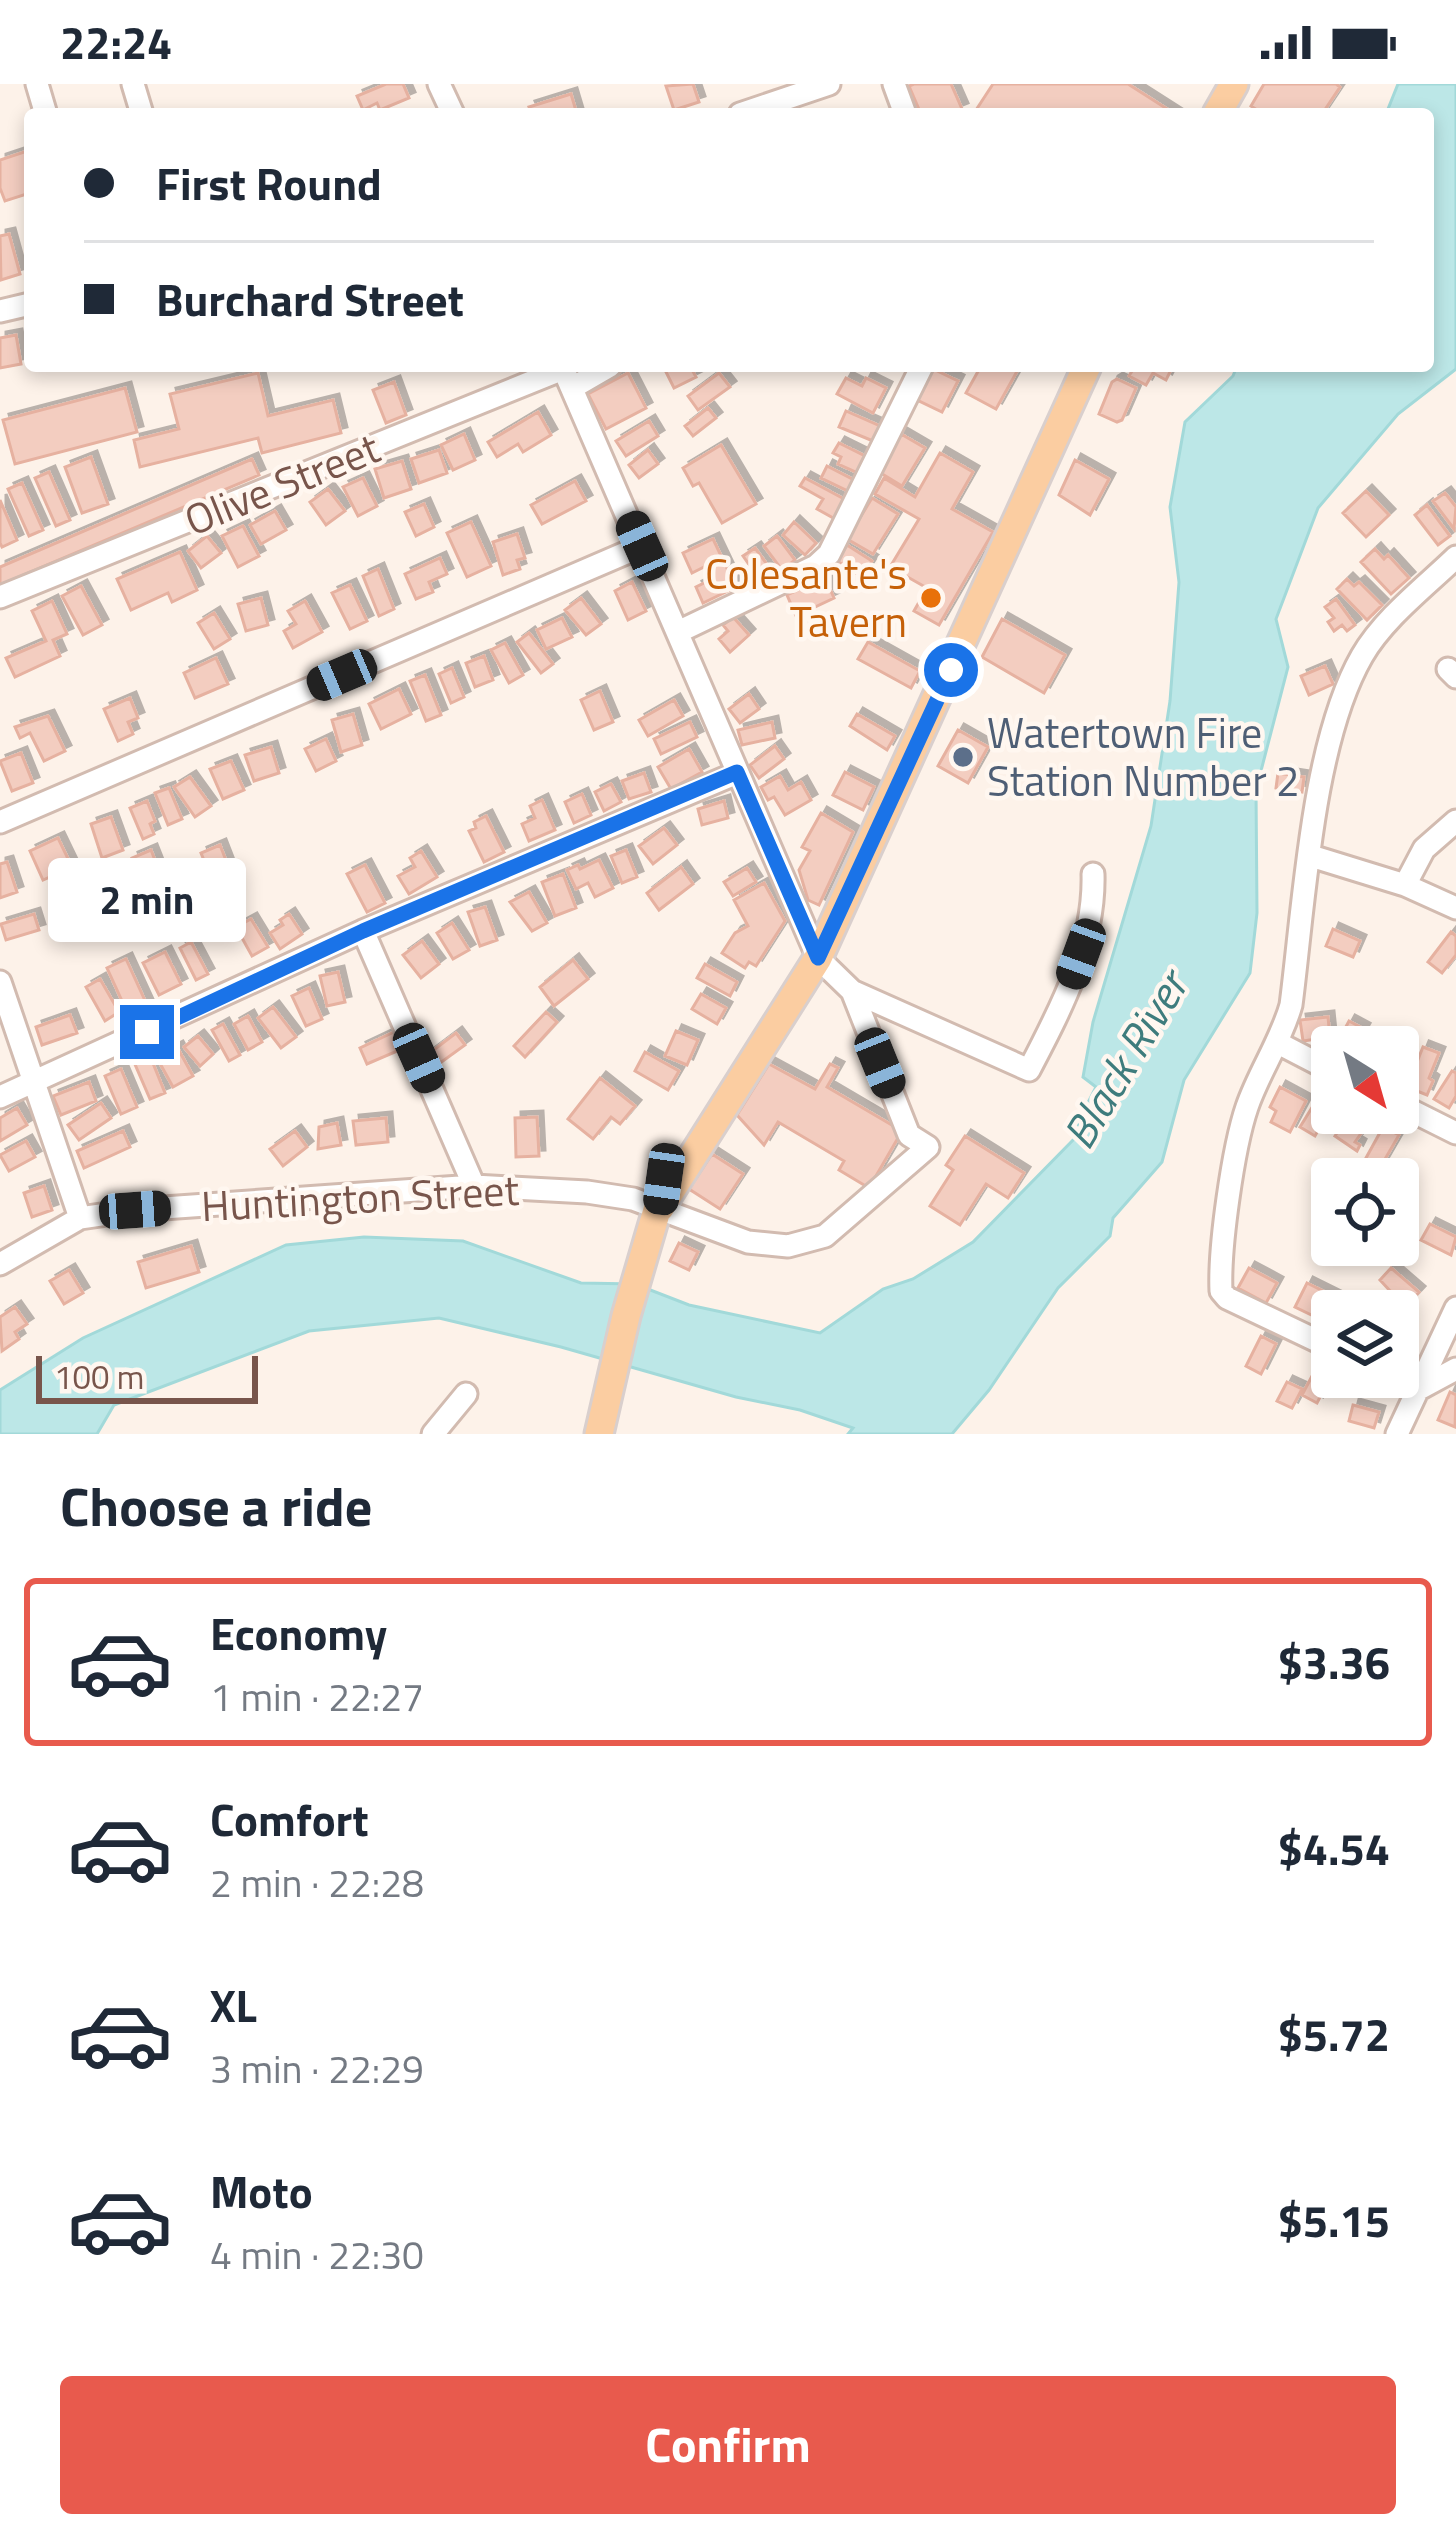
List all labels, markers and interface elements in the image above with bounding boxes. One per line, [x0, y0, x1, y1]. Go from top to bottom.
text: 22:24 [60, 8, 172, 76]
text: First Round [156, 149, 382, 217]
text: Burchard Street [156, 265, 464, 333]
street label: Olive Street [175, 415, 389, 551]
car [611, 506, 673, 586]
place label: Colesante's Tavern [705, 541, 907, 653]
marker: Colesante's Tavern [918, 585, 944, 611]
route start [924, 643, 978, 697]
car [302, 644, 382, 706]
place label: Watertown Fire Station Number 2 [987, 700, 1299, 812]
marker: Watertown Fire Station Number 2 [950, 744, 976, 770]
callout: 2 min [48, 858, 246, 942]
text: 2 min [100, 870, 194, 929]
car [1052, 914, 1110, 994]
water label: Black River [1045, 954, 1206, 1161]
route end [120, 1005, 174, 1059]
car [388, 1018, 450, 1098]
car [850, 1023, 910, 1103]
north arrow [1311, 1026, 1419, 1134]
map controls [1311, 1026, 1419, 1398]
car [641, 1141, 687, 1217]
street label: Huntington Street [199, 1157, 521, 1237]
button: locate [1311, 1158, 1419, 1266]
car [98, 1190, 172, 1230]
button: layers [1311, 1290, 1419, 1398]
scale bar [36, 1350, 258, 1403]
text: 100 m [54, 1352, 144, 1402]
text: Choose a ride [60, 1465, 372, 1547]
text: Economy [210, 1599, 387, 1667]
icon: car [66, 1608, 174, 1716]
text: $3.36 [1278, 1628, 1390, 1696]
text: 1 min · 22:27 [210, 1667, 424, 1726]
text: Comfort [210, 1785, 369, 1853]
icon: car [66, 1794, 174, 1902]
text: $4.54 [1278, 1814, 1390, 1882]
text: 2 min · 22:28 [210, 1853, 424, 1912]
text: XL [210, 1971, 257, 2039]
icon: car [66, 1980, 174, 2088]
text: $5.72 [1278, 2000, 1390, 2068]
text: 3 min · 22:29 [210, 2039, 424, 2098]
text: Moto [210, 2157, 313, 2225]
icon: car [66, 2166, 174, 2274]
text: $5.15 [1278, 2186, 1390, 2254]
text: 4 min · 22:30 [210, 2225, 424, 2284]
button: Confirm [60, 2376, 1396, 2514]

